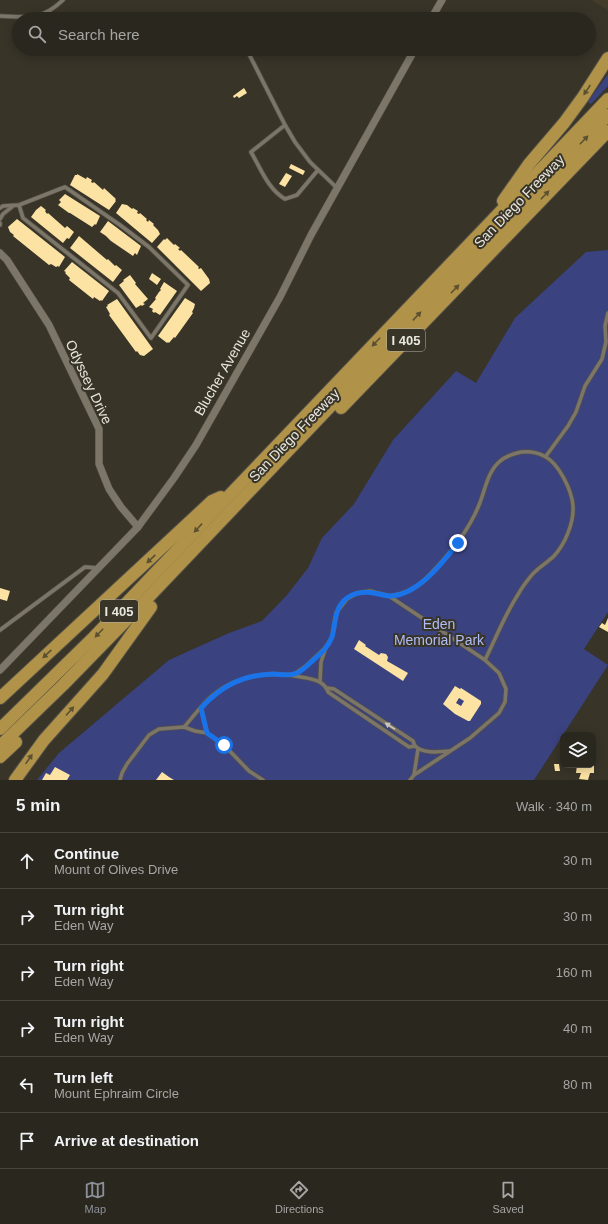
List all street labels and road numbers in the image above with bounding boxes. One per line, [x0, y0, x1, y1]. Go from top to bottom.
street label: San Diego Freeway [471, 151, 567, 251]
street label: Blucher Avenue [191, 325, 253, 418]
road number: I 405 [387, 329, 425, 351]
street label: Odyssey Drive [63, 337, 116, 427]
street label: San Diego Freeway [246, 385, 342, 485]
road number: I 405 [100, 600, 138, 622]

